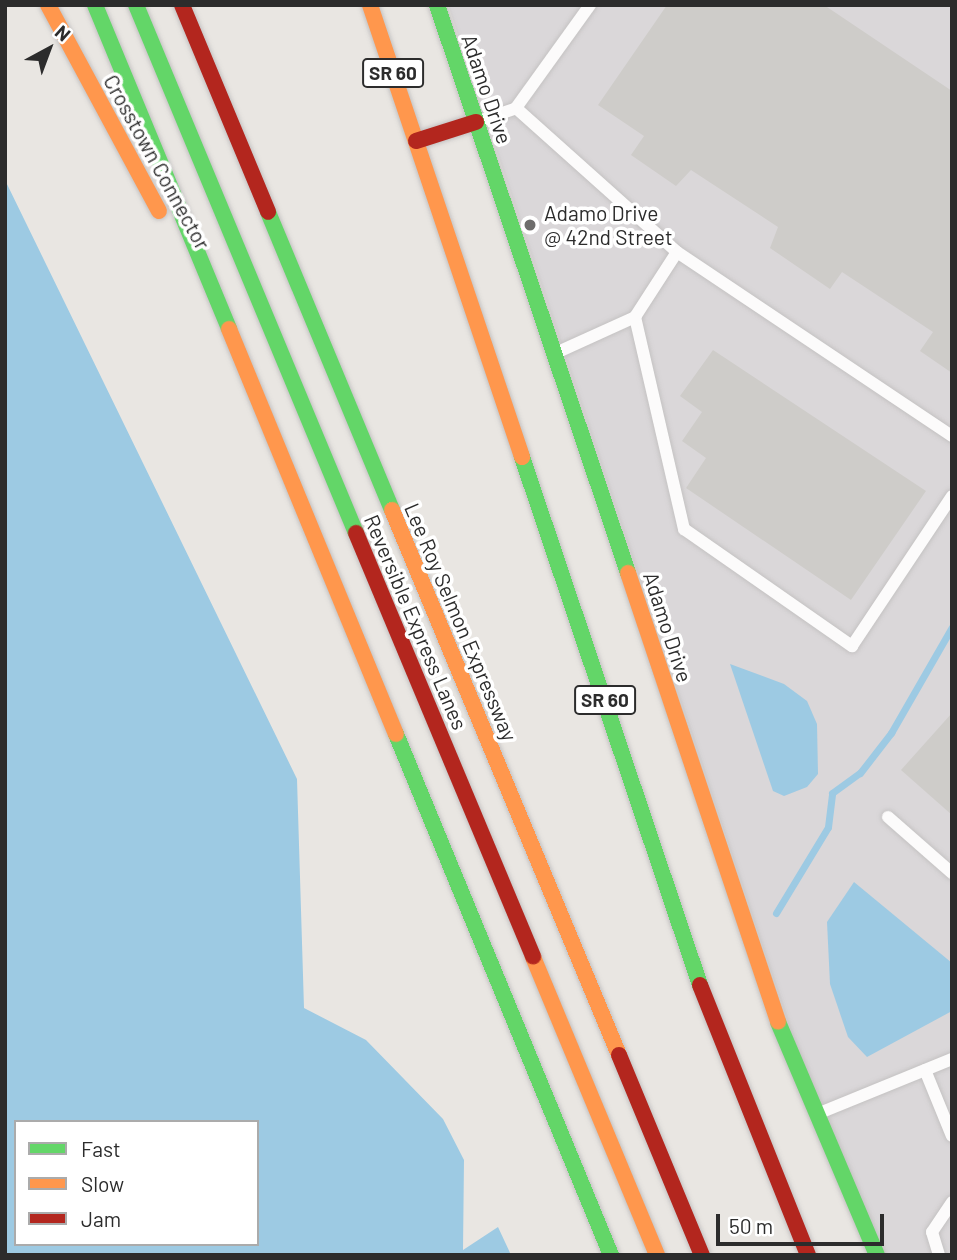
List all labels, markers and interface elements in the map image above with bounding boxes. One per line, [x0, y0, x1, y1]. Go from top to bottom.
north arrow [14, 14, 84, 84]
text: N [51, 20, 75, 46]
street label: Adamo Drive [456, 31, 518, 147]
road number: SR 60 [362, 58, 424, 88]
street label: Crosstown Connector [99, 70, 215, 254]
place label: Adamo Drive @ 42nd Street [544, 200, 673, 250]
marker: Adamo Drive @ 42nd Street [522, 217, 538, 233]
street label: Lee Roy Selmon Expressway [399, 499, 523, 745]
street label: Reversible Express Lanes [359, 511, 473, 733]
street label: Adamo Drive [638, 569, 698, 685]
road number: SR 60 [574, 684, 636, 716]
legend [14, 1120, 259, 1246]
text: Fast [81, 1136, 121, 1161]
text: Slow [81, 1171, 124, 1196]
scale bar [719, 1200, 887, 1244]
text: Jam [81, 1206, 121, 1231]
text: 50 m [729, 1213, 773, 1238]

